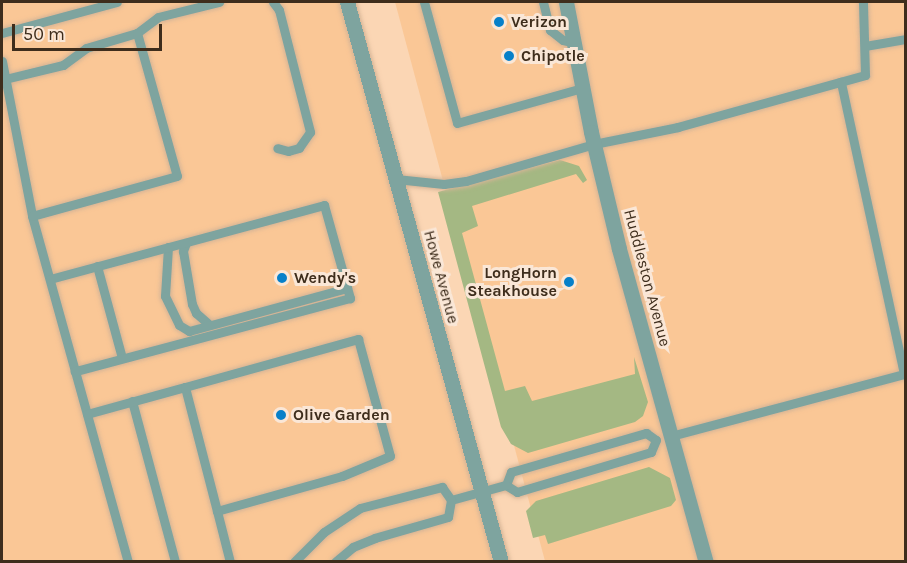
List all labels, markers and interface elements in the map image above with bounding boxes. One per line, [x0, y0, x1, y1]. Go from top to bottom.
scale bar [15, 12, 165, 50]
place label: Verizon [511, 12, 567, 32]
marker: Verizon [492, 15, 506, 29]
text: 50 m [23, 23, 65, 45]
place label: Chipotle [521, 46, 585, 66]
marker: Chipotle [502, 49, 516, 63]
street label: Huddleston Avenue [619, 207, 675, 349]
street label: Howe Avenue [419, 228, 463, 326]
place label: LongHorn Steakhouse [467, 263, 557, 301]
place label: Wendy's [294, 268, 356, 288]
marker: Wendy's [275, 271, 289, 285]
marker: LongHorn Steakhouse [562, 275, 576, 289]
place label: Olive Garden [293, 405, 390, 425]
marker: Olive Garden [274, 408, 288, 422]

